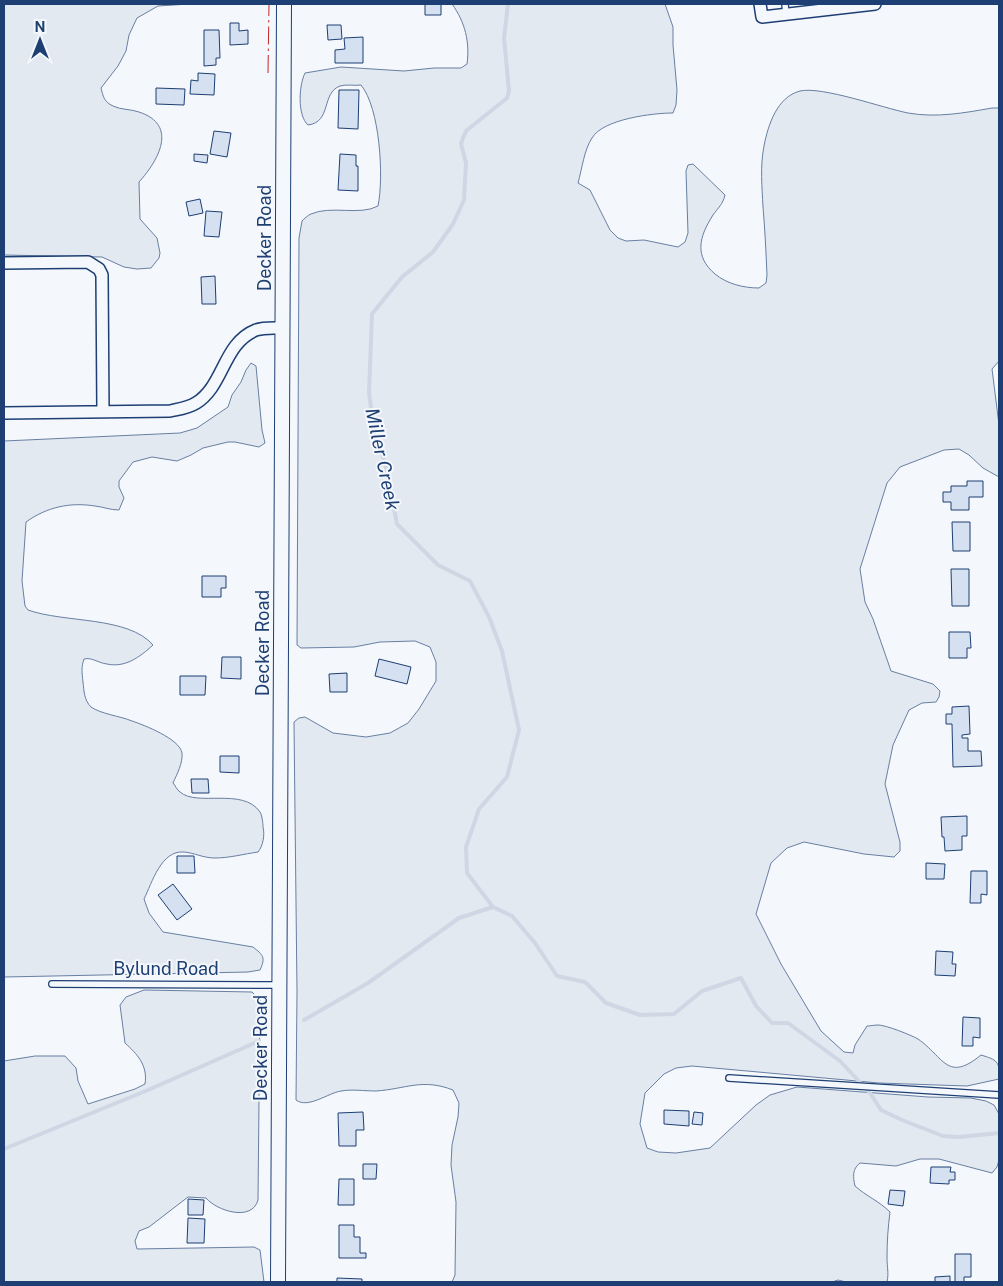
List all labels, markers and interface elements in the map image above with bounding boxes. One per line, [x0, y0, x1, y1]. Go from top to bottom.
north arrow [15, 15, 65, 65]
text: N [35, 19, 45, 35]
street label: Decker Road [254, 185, 275, 291]
water label: Miller Creek [361, 406, 405, 513]
street label: Decker Road [252, 590, 273, 696]
street label: Bylund Road [113, 958, 219, 979]
street label: Decker Road [250, 995, 271, 1101]

